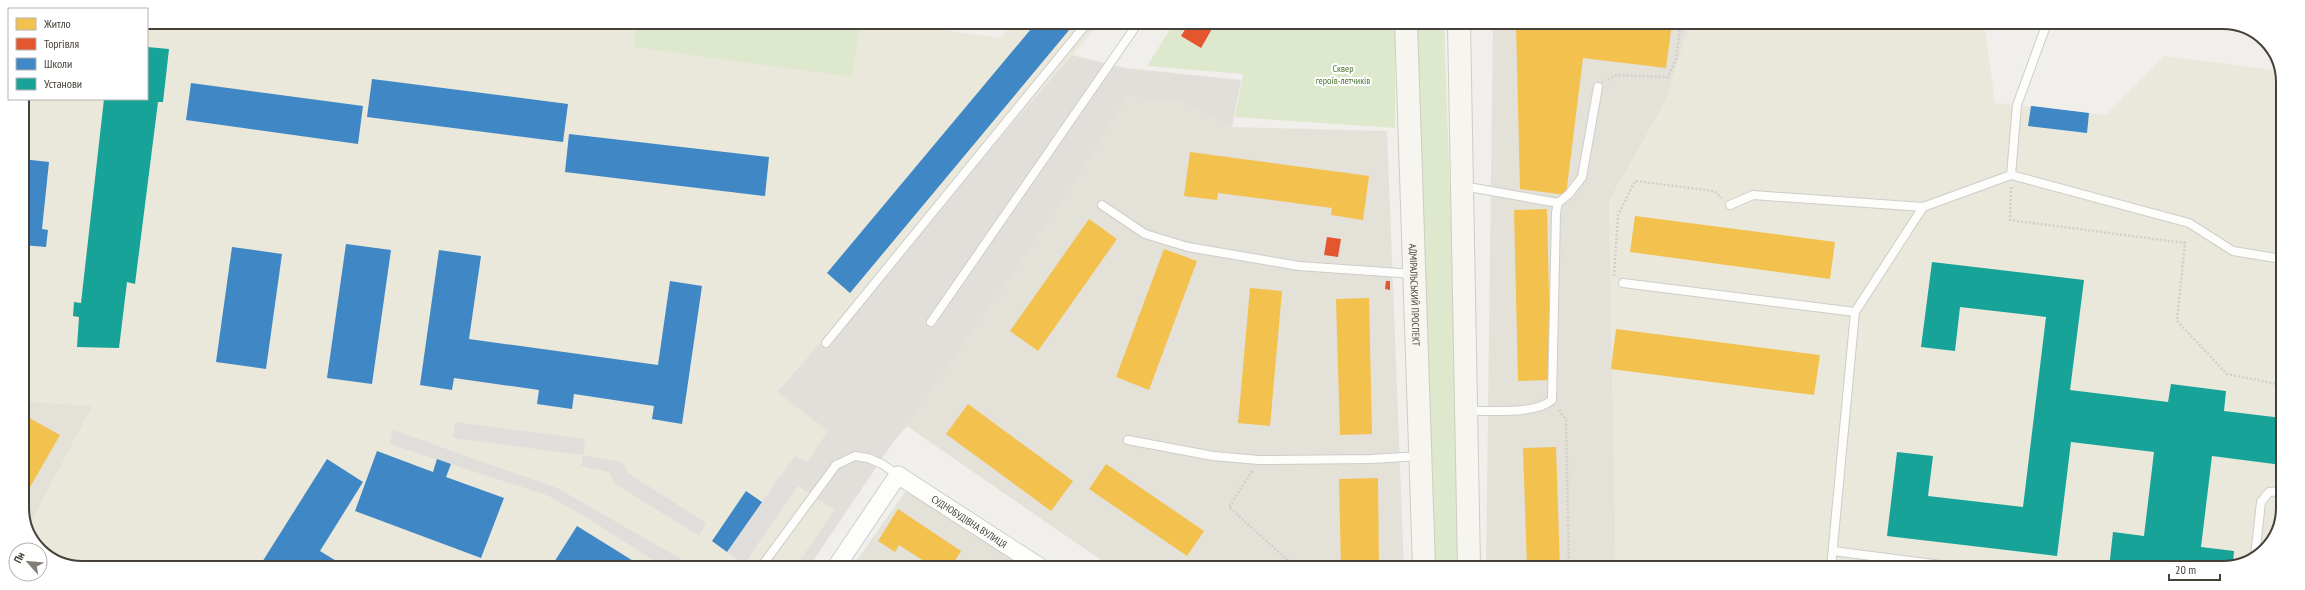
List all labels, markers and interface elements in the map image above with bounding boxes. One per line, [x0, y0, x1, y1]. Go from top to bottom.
legend [8, 8, 148, 100]
text: Житло [43, 16, 71, 31]
text: Торгівля [44, 36, 79, 51]
text: Школи [44, 56, 72, 71]
park label: Сквер героїв-летчиків [1316, 62, 1370, 87]
text: Установи [44, 76, 82, 91]
street label: АДМІРАЛЬСЬКИЙ ПРОСПЕКТ [1407, 243, 1423, 347]
street label: СУДНОБУДІВНА ВУЛИЦЯ [929, 492, 1010, 551]
north arrow [8, 542, 48, 582]
text: Пн [10, 549, 28, 565]
scale bar [2169, 556, 2220, 582]
text: 20 m [2175, 562, 2196, 577]

